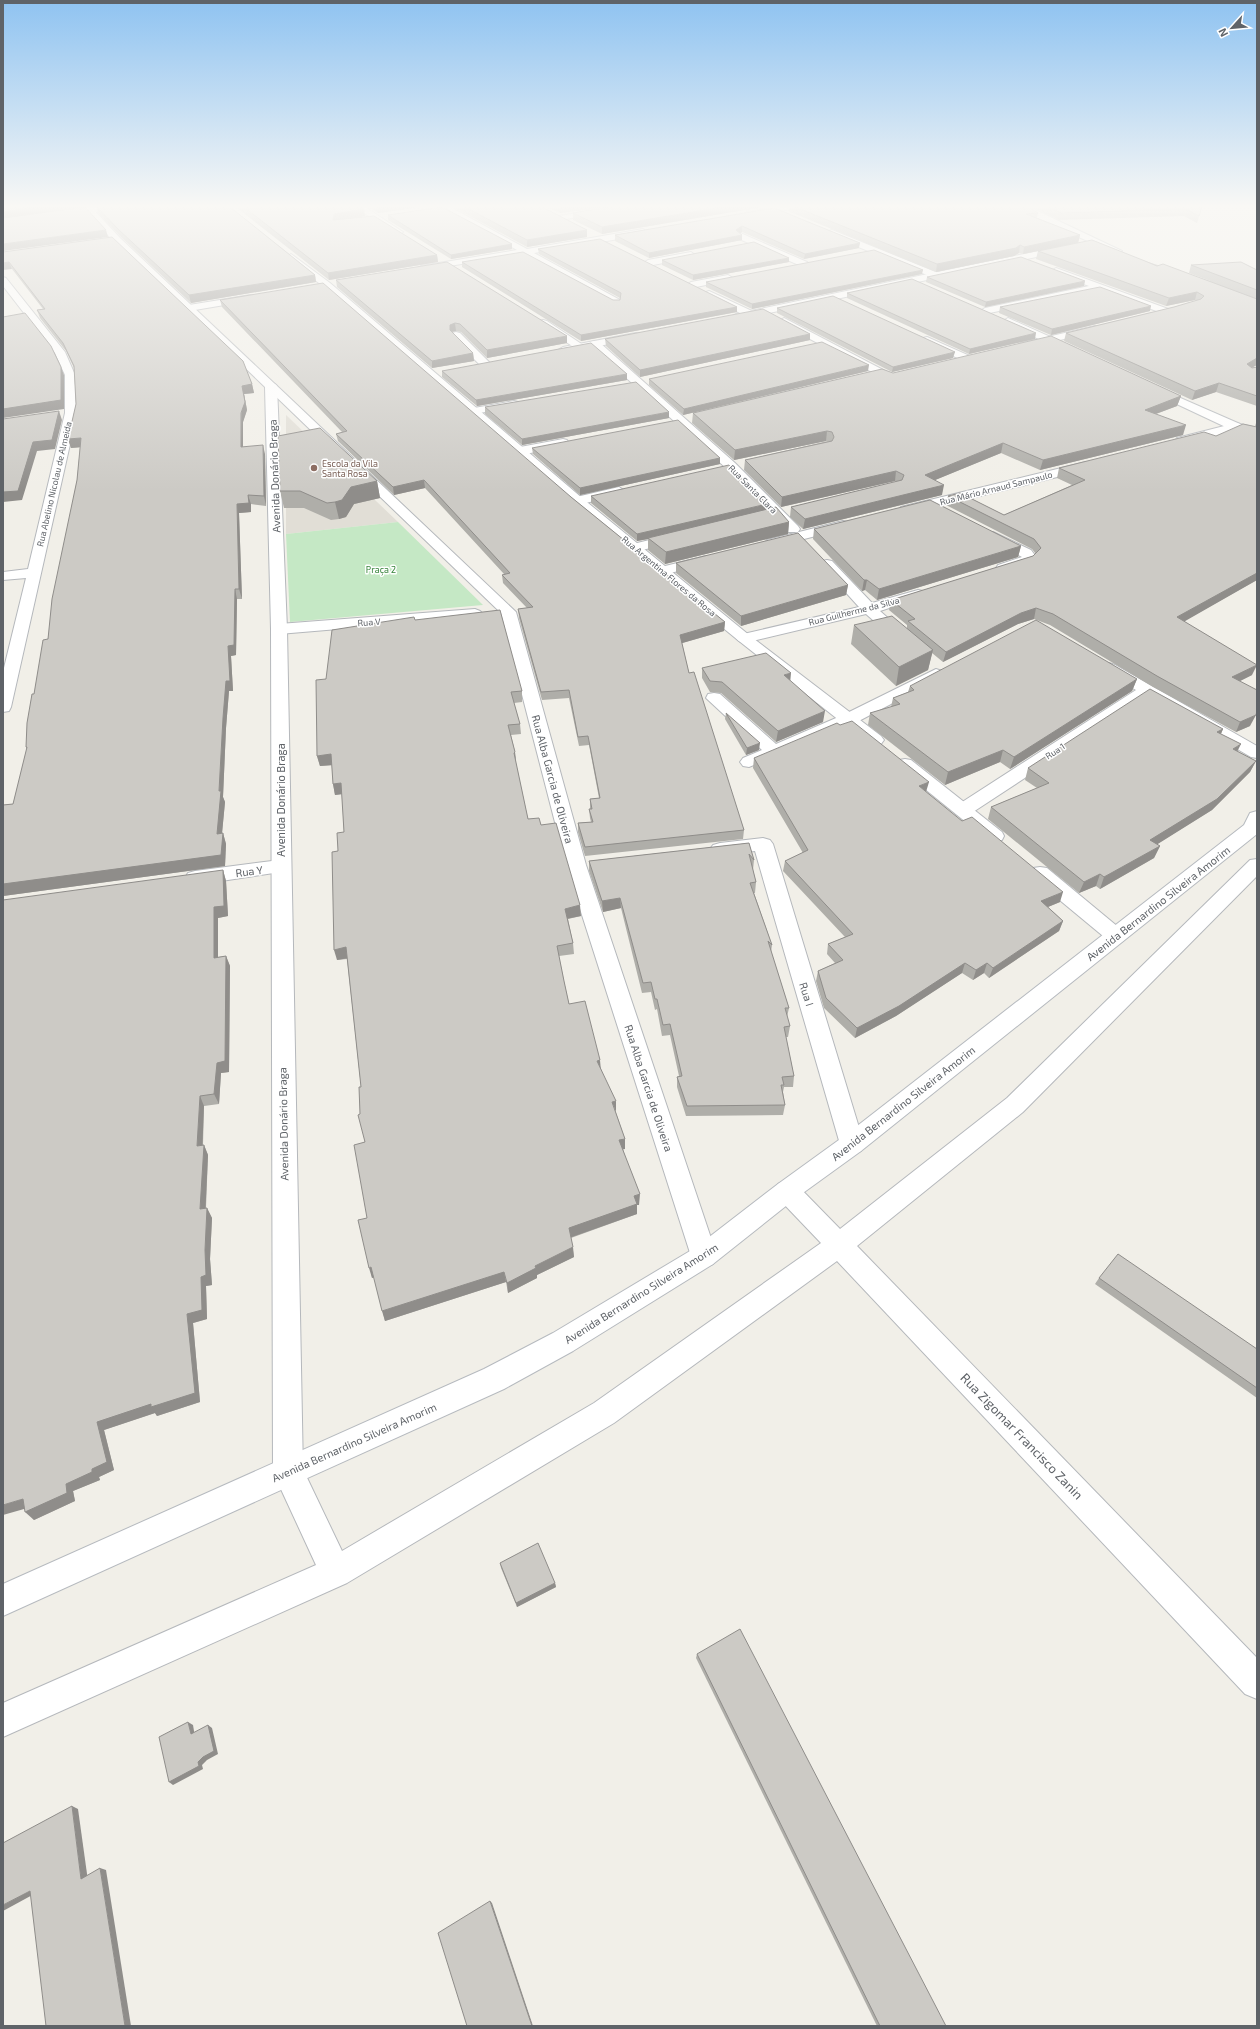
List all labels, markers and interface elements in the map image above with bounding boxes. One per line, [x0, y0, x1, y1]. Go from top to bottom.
north arrow [1212, 8, 1252, 48]
text: N [1215, 26, 1230, 39]
street label: Avenida Donário Braga [266, 419, 282, 533]
street label: Rua Abelino Nicolau de Almeida [34, 420, 74, 548]
place label: Escola da Vila Santa Rosa [322, 458, 378, 479]
street label: Rua Santa Clara [726, 462, 780, 516]
marker: Escola da Vila Santa Rosa [309, 463, 319, 473]
street label: Rua Mário Arnaud Sampaulo [938, 469, 1054, 507]
street label: Rua Argentina Flores da Rosa [620, 533, 718, 619]
park label: Praça 2 [366, 564, 396, 576]
street label: Rua Guilherme da Silva [807, 594, 901, 628]
street label: Rua V [357, 616, 381, 628]
street label: Rua Alba Garcia de Oliveira [530, 713, 576, 845]
street label: Rua 1 [1043, 741, 1067, 761]
street label: Avenida Donário Braga [274, 743, 287, 857]
street label: Avenida Bernardino Silveira Amorim [1084, 843, 1232, 963]
street label: Rua Y [235, 863, 264, 879]
street label: Rua I [797, 980, 817, 1008]
street label: Rua Alba Garcia de Oliveira [622, 1023, 676, 1153]
street label: Avenida Bernardino Silveira Amorim [829, 1043, 977, 1163]
street label: Avenida Donário Braga [276, 1067, 290, 1181]
street label: Avenida Bernardino Silveira Amorim [562, 1240, 720, 1346]
street label: Rua Zigomar Francisco Zanin [957, 1370, 1087, 1502]
street label: Avenida Bernardino Silveira Amorim [270, 1400, 438, 1484]

